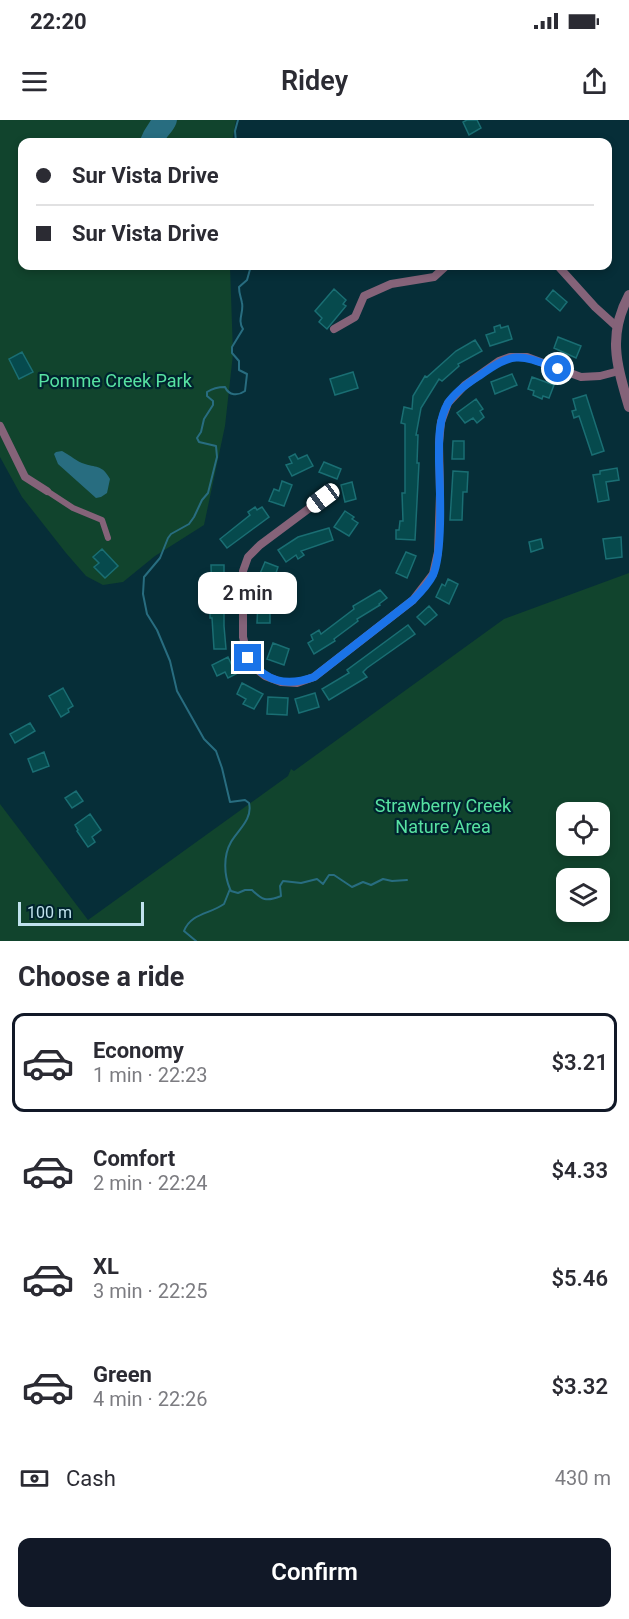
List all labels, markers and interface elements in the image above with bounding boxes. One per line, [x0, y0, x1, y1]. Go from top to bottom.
text: 22:20 [30, 9, 87, 34]
icon: menu [18, 65, 51, 98]
text: Ridey [281, 65, 348, 97]
icon: share [578, 65, 611, 98]
text: Sur Vista Drive [72, 163, 219, 188]
text: Sur Vista Drive [72, 221, 219, 246]
route start [544, 355, 571, 382]
park label: Pomme Creek Park [38, 370, 193, 391]
car [303, 480, 343, 516]
callout: 2 min [198, 571, 298, 613]
text: 2 min [222, 581, 273, 605]
route end [234, 644, 261, 671]
park label: Strawberry Creek Nature Area [375, 795, 512, 837]
map controls [556, 802, 610, 922]
button: locate [556, 802, 610, 856]
button: layers [556, 868, 610, 922]
scale bar [18, 899, 144, 926]
text: 100 m [27, 903, 72, 922]
text: Choose a ride [18, 961, 184, 993]
icon: car [21, 1036, 75, 1090]
text: Economy [93, 1038, 184, 1063]
text: $3.21 [551, 1050, 608, 1075]
text: 1 min · 22:23 [93, 1063, 208, 1087]
icon: car [21, 1144, 75, 1198]
text: Comfort [93, 1146, 175, 1171]
text: $4.33 [551, 1158, 608, 1183]
text: 2 min · 22:24 [93, 1171, 208, 1195]
icon: car [21, 1252, 75, 1306]
text: XL [93, 1254, 119, 1279]
text: $5.46 [551, 1266, 608, 1291]
text: 3 min · 22:25 [93, 1279, 208, 1303]
icon: car [21, 1360, 75, 1414]
text: Green [93, 1362, 152, 1387]
text: $3.32 [551, 1374, 608, 1399]
text: 4 min · 22:26 [93, 1387, 208, 1411]
icon: cash [18, 1462, 51, 1495]
text: Cash [66, 1466, 116, 1491]
text: 430 m [555, 1466, 611, 1490]
button: Confirm [18, 1538, 611, 1607]

